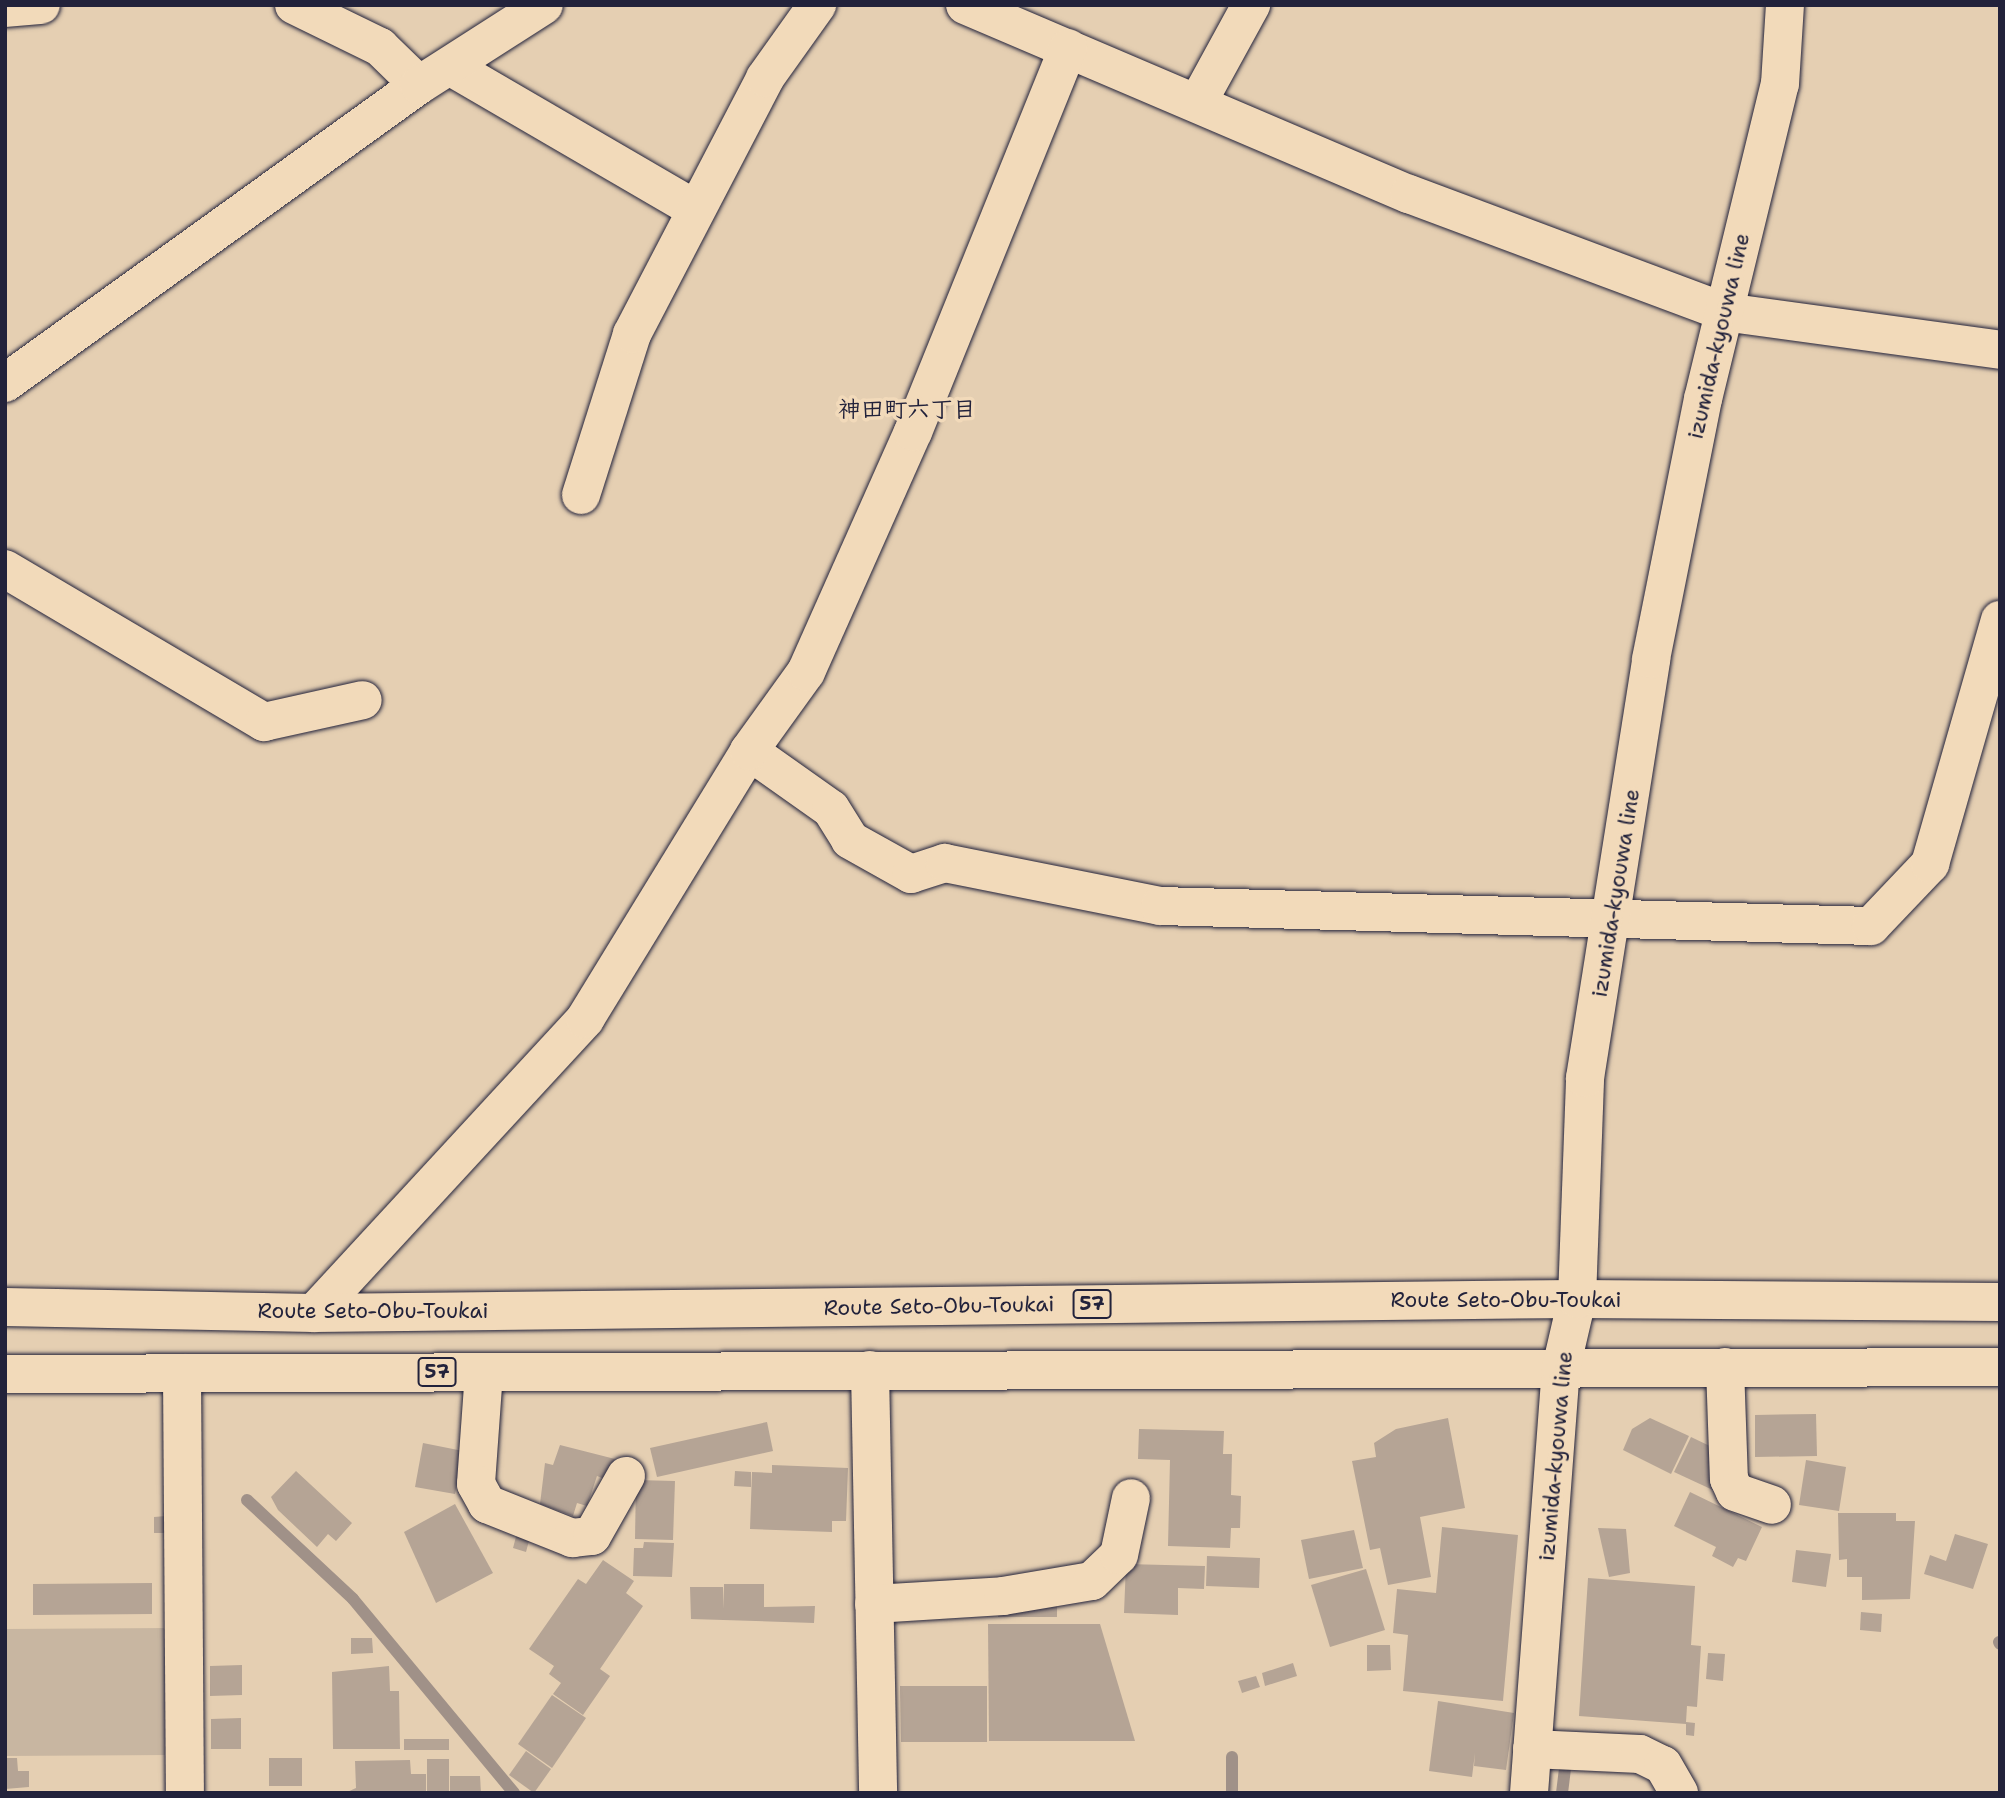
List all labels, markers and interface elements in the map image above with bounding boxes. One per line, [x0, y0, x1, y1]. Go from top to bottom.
street label: izumida-kyouwa line [1683, 231, 1755, 441]
district label: 神田町六丁目 [838, 395, 976, 423]
street label: izumida-kyouwa line [1587, 787, 1645, 999]
street label: Route Seto-Obu-Toukai [1391, 1287, 1621, 1313]
road number: 57 [1071, 1288, 1113, 1320]
street label: Route Seto-Obu-Toukai [823, 1291, 1055, 1321]
street label: Route Seto-Obu-Toukai [258, 1298, 488, 1324]
street label: izumida-kyouwa line [1534, 1350, 1578, 1562]
road number: 57 [416, 1356, 458, 1388]

